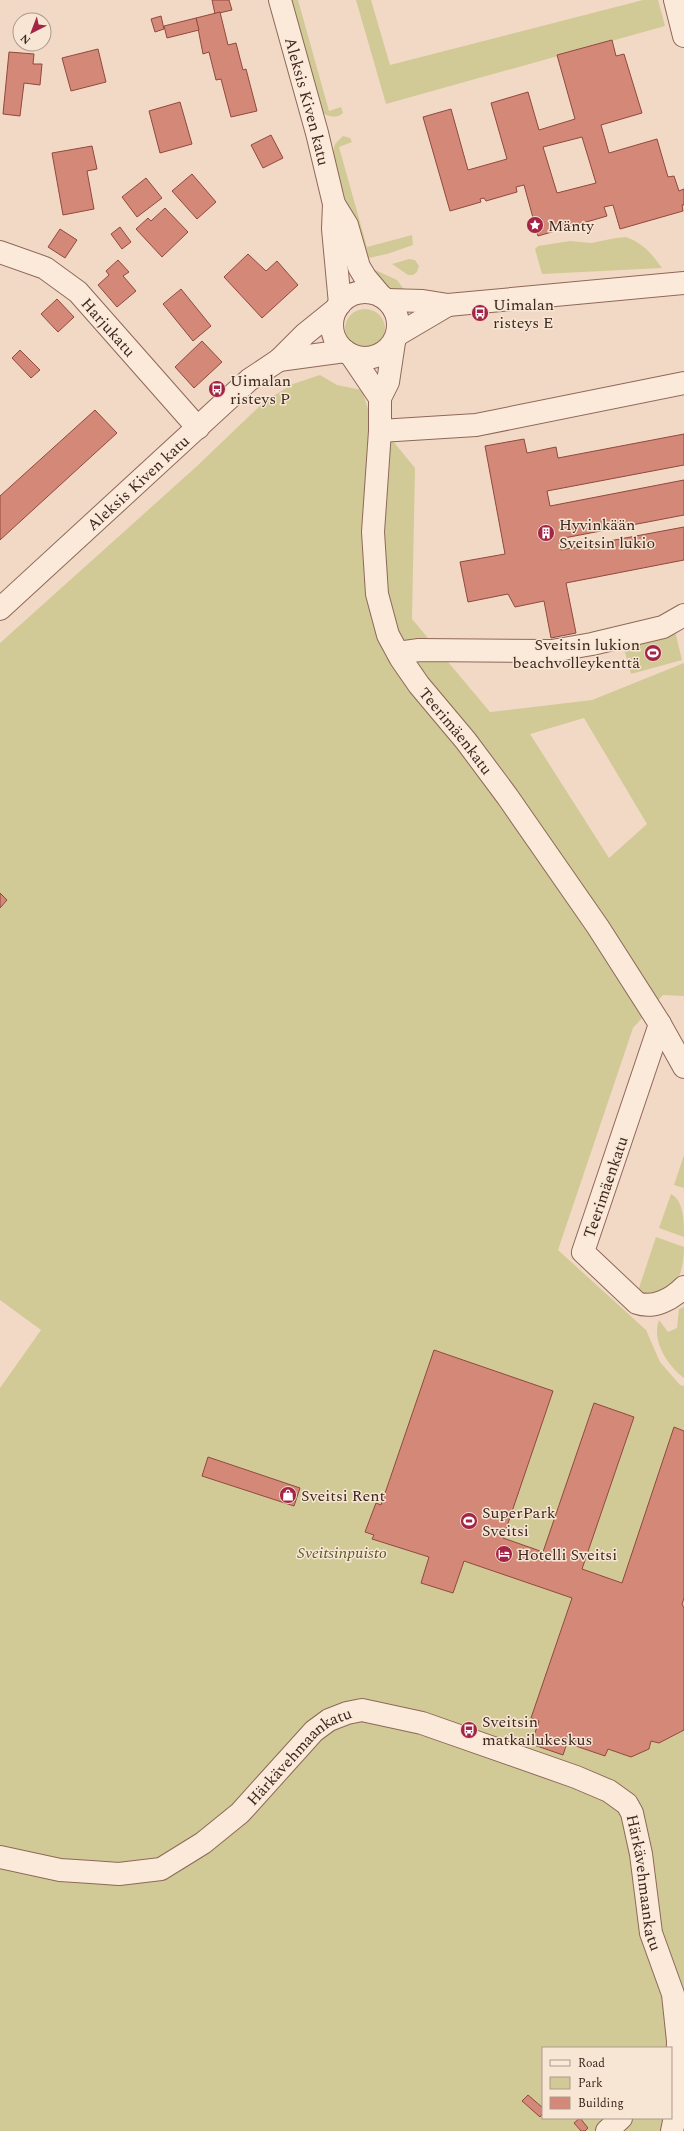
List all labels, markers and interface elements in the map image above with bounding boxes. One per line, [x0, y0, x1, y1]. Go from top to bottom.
north arrow [12, 12, 52, 52]
text: N [17, 30, 35, 48]
street label: Aleksis Kiven katu [278, 35, 335, 168]
place label: Mänty [548, 214, 595, 238]
place icon: Mänty [525, 215, 545, 235]
street label: Harjukatu [75, 292, 141, 363]
place label: Uimalan risteys E [493, 293, 554, 335]
bus stop icon: Uimalan risteys E [470, 303, 490, 323]
place label: Uimalan risteys P [230, 369, 291, 411]
bus stop icon: Uimalan risteys P [207, 379, 227, 399]
street label: Aleksis Kiven katu [82, 430, 195, 537]
place label: Hyvinkään Sveitsin lukio [559, 513, 655, 555]
building icon: Hyvinkään Sveitsin lukio [536, 523, 556, 543]
place label: Sveitsin lukion beachvolleykenttä [513, 633, 640, 675]
sports icon: Sveitsin lukion beachvolleykenttä [643, 643, 663, 663]
street label: Teerimäenkatu [413, 682, 498, 780]
street label: Teerimäenkatu [577, 1133, 635, 1242]
place label: Sveitsi Rent [301, 1484, 385, 1508]
shop icon: Sveitsi Rent [278, 1485, 298, 1505]
place label: SuperPark Sveitsi [482, 1501, 556, 1543]
sports icon: SuperPark Sveitsi [459, 1511, 479, 1531]
park label: Sveitsinpuisto [297, 1541, 387, 1565]
place label: Hotelli Sveitsi [517, 1543, 617, 1567]
hotel icon: Hotelli Sveitsi [494, 1544, 514, 1564]
street label: Härkävehmaankatu [241, 1701, 355, 1811]
place label: Sveitsin matkailukeskus [482, 1710, 592, 1752]
bus stop icon: Sveitsin matkailukeskus [459, 1720, 479, 1740]
street label: Härkävehmaankatu [620, 1812, 667, 1954]
legend [542, 2047, 672, 2119]
text: Road [578, 2054, 605, 2073]
text: Park [578, 2074, 603, 2093]
text: Building [578, 2094, 624, 2113]

